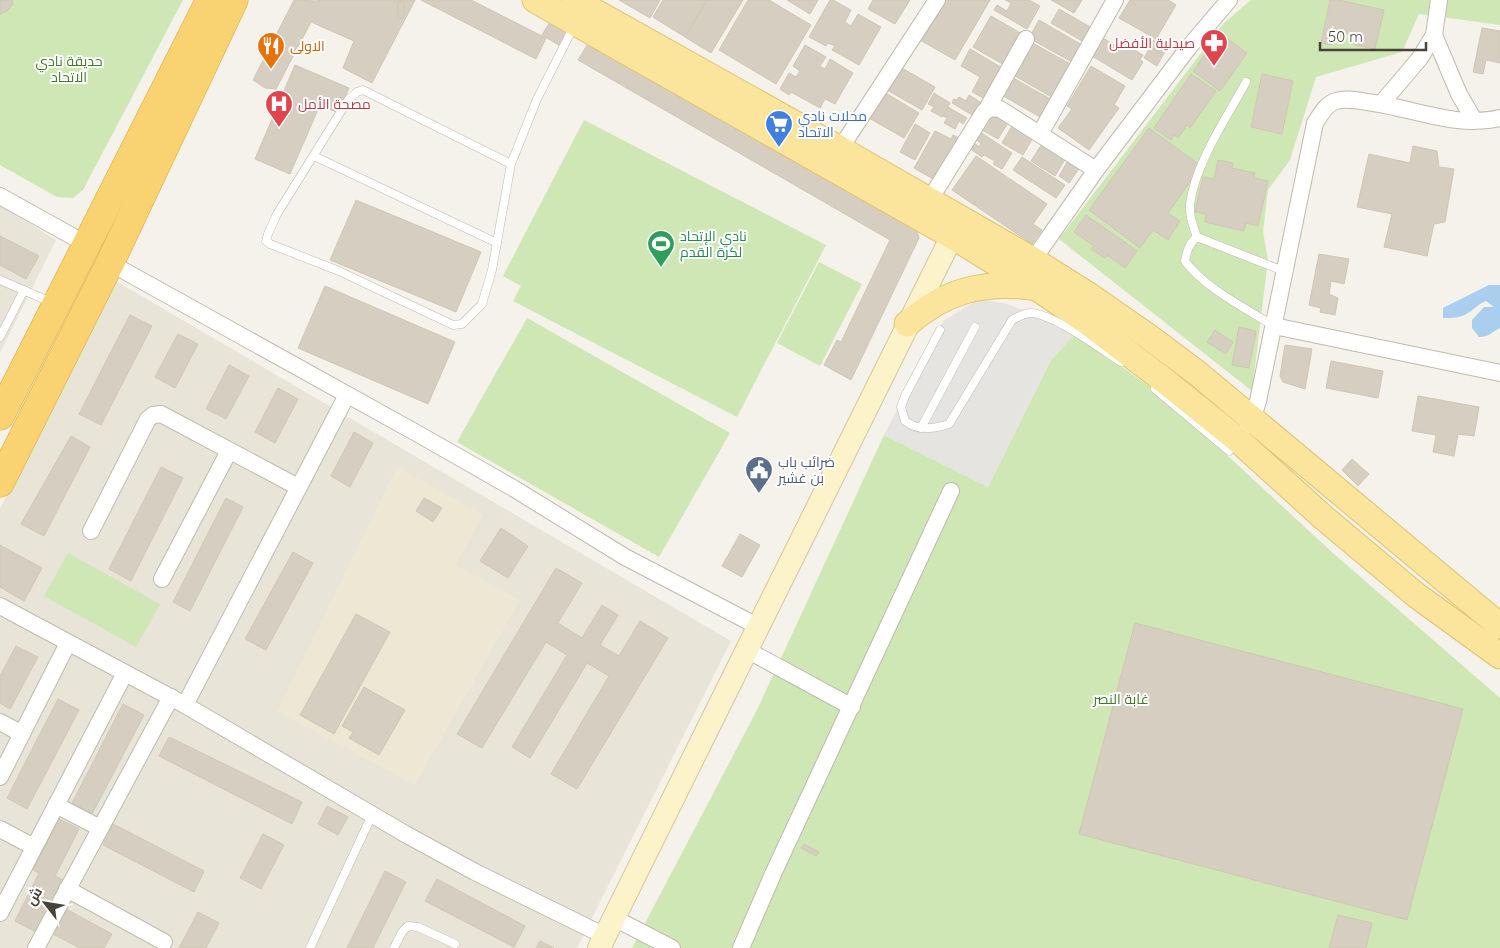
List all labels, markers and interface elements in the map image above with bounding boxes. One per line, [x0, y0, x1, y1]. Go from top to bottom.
scale bar [1320, 20, 1426, 52]
text: 50 m [1328, 27, 1363, 46]
pharmacy icon: صيدلية الأفضل [1199, 28, 1229, 67]
restaurant icon: الاولى [256, 31, 286, 70]
place label: صيدلية الأفضل [1109, 34, 1195, 52]
place label: الاولى [290, 37, 325, 55]
park label: حديقة نادي الاتحاد [35, 52, 103, 86]
hospital icon: مصحة الأمل [264, 89, 294, 128]
place label: مصحة الأمل [298, 95, 371, 113]
place label: محلات نادي الاتحاد [798, 107, 867, 141]
supermarket icon: محلات نادي الاتحاد [764, 109, 794, 148]
place label: نادي الإتحاد لكرة القدم [680, 227, 747, 262]
sports icon: نادي الإتحاد لكرة القدم [646, 229, 676, 268]
place label: ضرائب باب بن غشير [777, 453, 835, 487]
public building icon: ضرائب باب بن غشير [744, 455, 774, 494]
park label: غابة النصر [1092, 690, 1149, 708]
north arrow [20, 878, 70, 928]
text: ش [22, 884, 46, 909]

